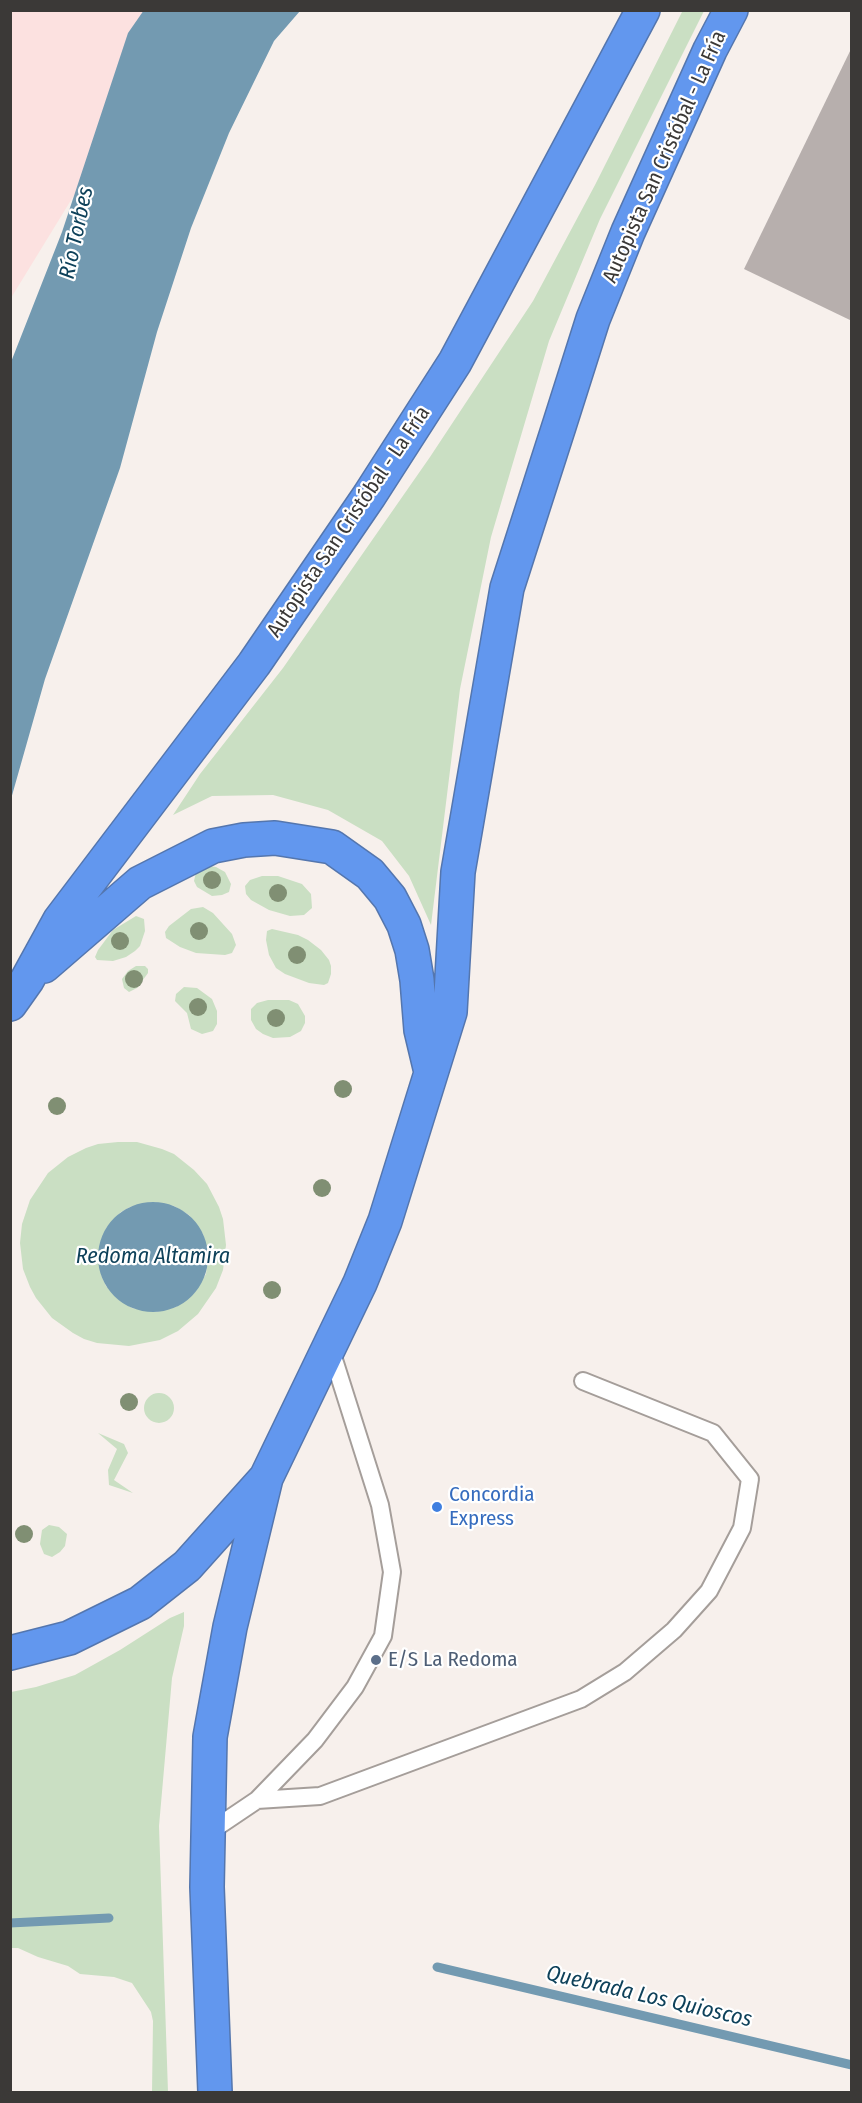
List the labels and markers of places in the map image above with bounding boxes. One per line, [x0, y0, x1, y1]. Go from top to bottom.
place label: Concordia Express [449, 1482, 535, 1532]
marker: Concordia Express [430, 1500, 444, 1514]
place label: E/S La Redoma [388, 1647, 518, 1673]
marker: E/S La Redoma [369, 1653, 383, 1667]

